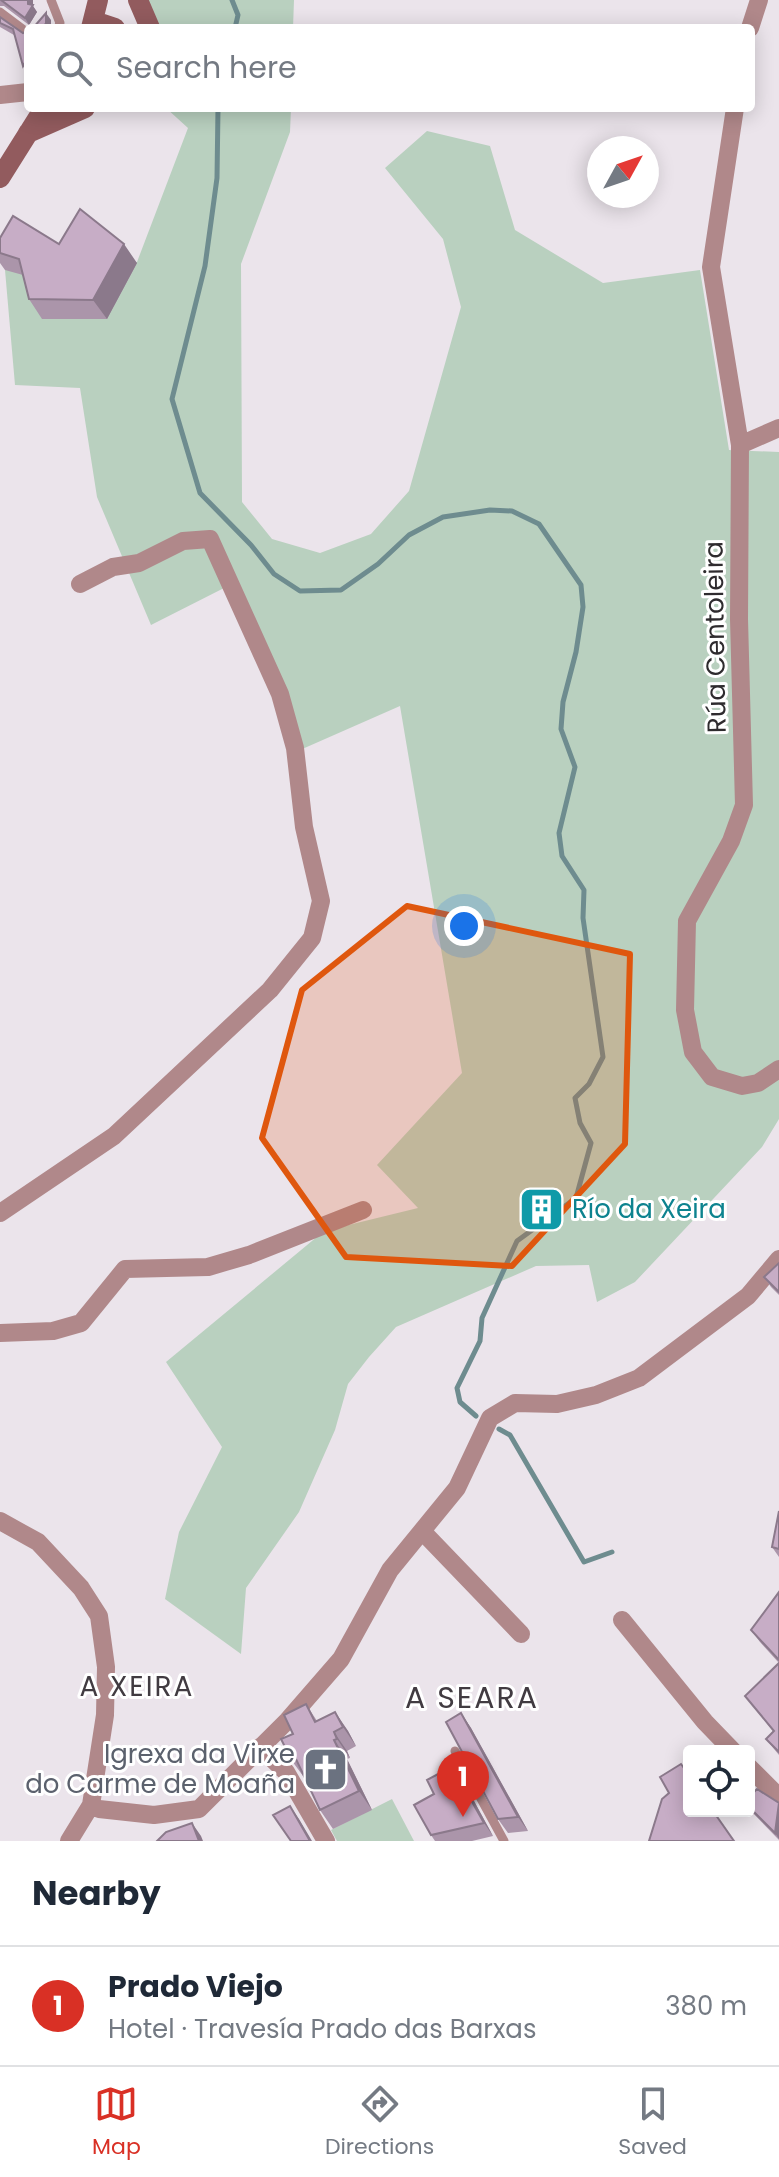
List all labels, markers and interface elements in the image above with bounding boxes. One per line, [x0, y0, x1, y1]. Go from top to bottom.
search box [24, 24, 755, 112]
icon: search [52, 46, 96, 90]
text: Search here [116, 46, 297, 89]
north arrow [587, 136, 659, 208]
street label: Rúa Centoleira [695, 541, 735, 733]
your location [444, 906, 484, 946]
building icon: Río da Xeira [517, 1185, 565, 1233]
place label: Río da Xeira [572, 1191, 726, 1227]
district label: A XEIRA [80, 1667, 194, 1706]
district label: A SEARA [405, 1676, 539, 1719]
place label: Igrexa da Virxe do Carme de Moaña [25, 1736, 295, 1802]
church icon: Igrexa da Virxe do Carme de Moaña [302, 1745, 350, 1793]
map controls [683, 1745, 755, 1817]
button: locate [683, 1745, 755, 1817]
pin: 1 [437, 1751, 489, 1817]
text: Nearby [32, 1869, 161, 1917]
text: Prado Viejo [108, 1965, 283, 2008]
text: 1 [53, 1988, 63, 2024]
text: 380 m [665, 1988, 747, 2024]
text: Hotel · Travesía Prado das Barxas [108, 2011, 537, 2047]
tab: Map [92, 2082, 141, 2163]
tab: Directions [325, 2082, 434, 2163]
tab: Saved [618, 2082, 687, 2163]

